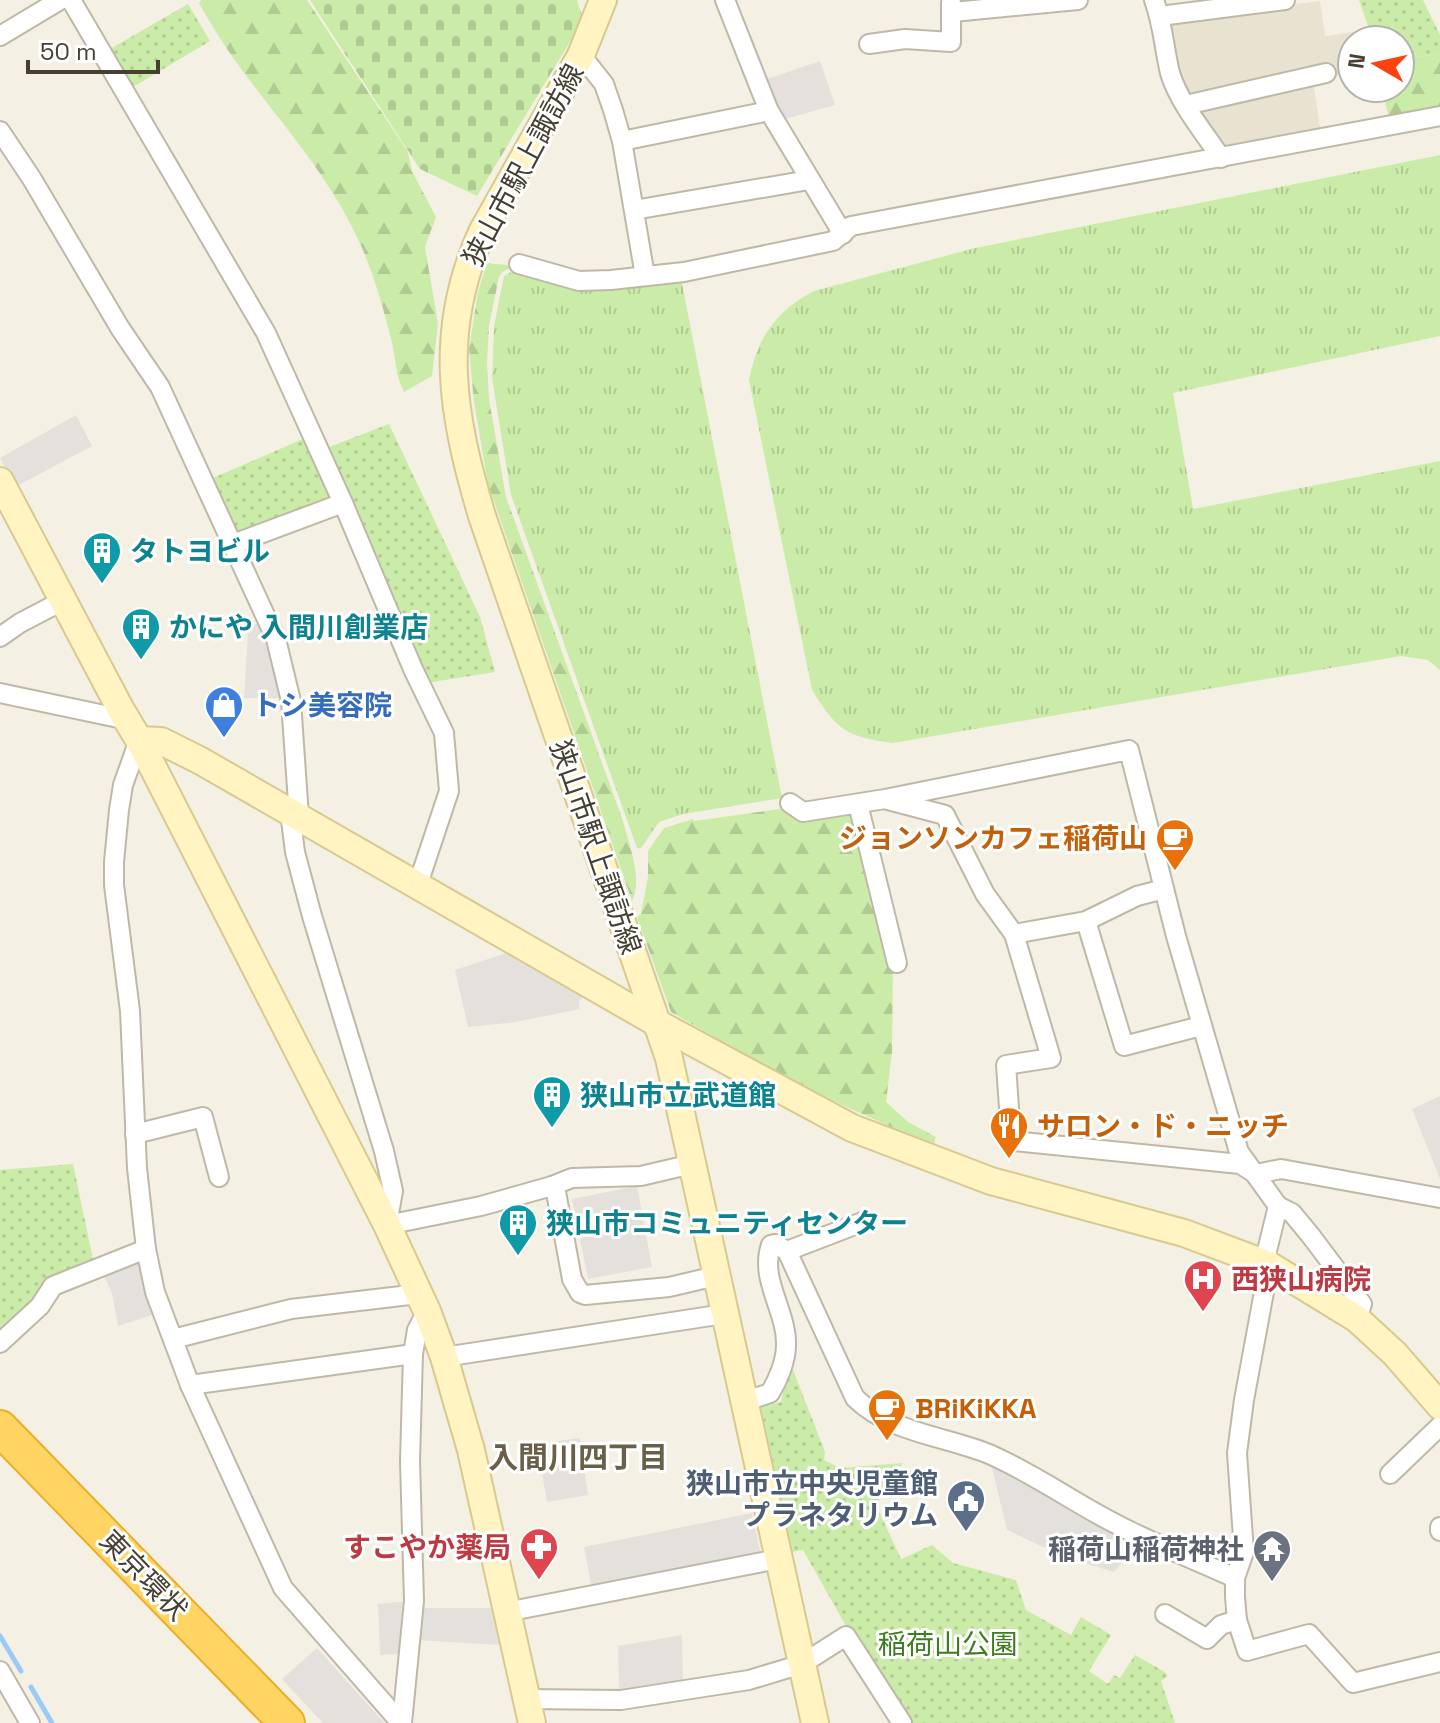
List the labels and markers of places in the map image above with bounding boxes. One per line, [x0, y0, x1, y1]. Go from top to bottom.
building icon: タトヨビル [81, 530, 123, 585]
place label: タトヨビル [130, 533, 270, 569]
building icon: かにや 入間川創業店 [120, 606, 162, 661]
place label: かにや 入間川創業店 [169, 609, 428, 645]
shop icon: トシ美容院 [203, 684, 245, 739]
place label: トシ美容院 [252, 687, 392, 723]
cafe icon: ジョンソンカフェ稲荷山 [1154, 817, 1196, 872]
place label: ジョンソンカフェ稲荷山 [839, 820, 1147, 856]
building icon: 狭山市立武道館 [531, 1074, 573, 1129]
place label: 狭山市立武道館 [580, 1077, 776, 1113]
restaurant icon: サロン・ド・ニッチ [988, 1105, 1030, 1160]
place label: サロン・ド・ニッチ [1037, 1108, 1289, 1144]
building icon: 狭山市コミュニティセンター [497, 1202, 539, 1257]
place label: 狭山市コミュニティセンター [546, 1205, 908, 1241]
hospital icon: 西狭山病院 [1182, 1258, 1224, 1313]
place label: 西狭山病院 [1231, 1261, 1371, 1297]
cafe icon: BRiKiKKA [866, 1387, 908, 1442]
place label: BRiKiKKA [915, 1390, 1037, 1426]
place label: 狭山市立中央児童館 プラネタリウム [686, 1465, 938, 1533]
public building icon: 狭山市立中央児童館 プラネタリウム [945, 1478, 987, 1533]
pharmacy icon: すこやか薬局 [518, 1526, 560, 1581]
temple icon: 稲荷山稲荷神社 [1251, 1528, 1293, 1583]
place label: すこやか薬局 [343, 1529, 511, 1565]
place label: 稲荷山稲荷神社 [1048, 1531, 1244, 1567]

